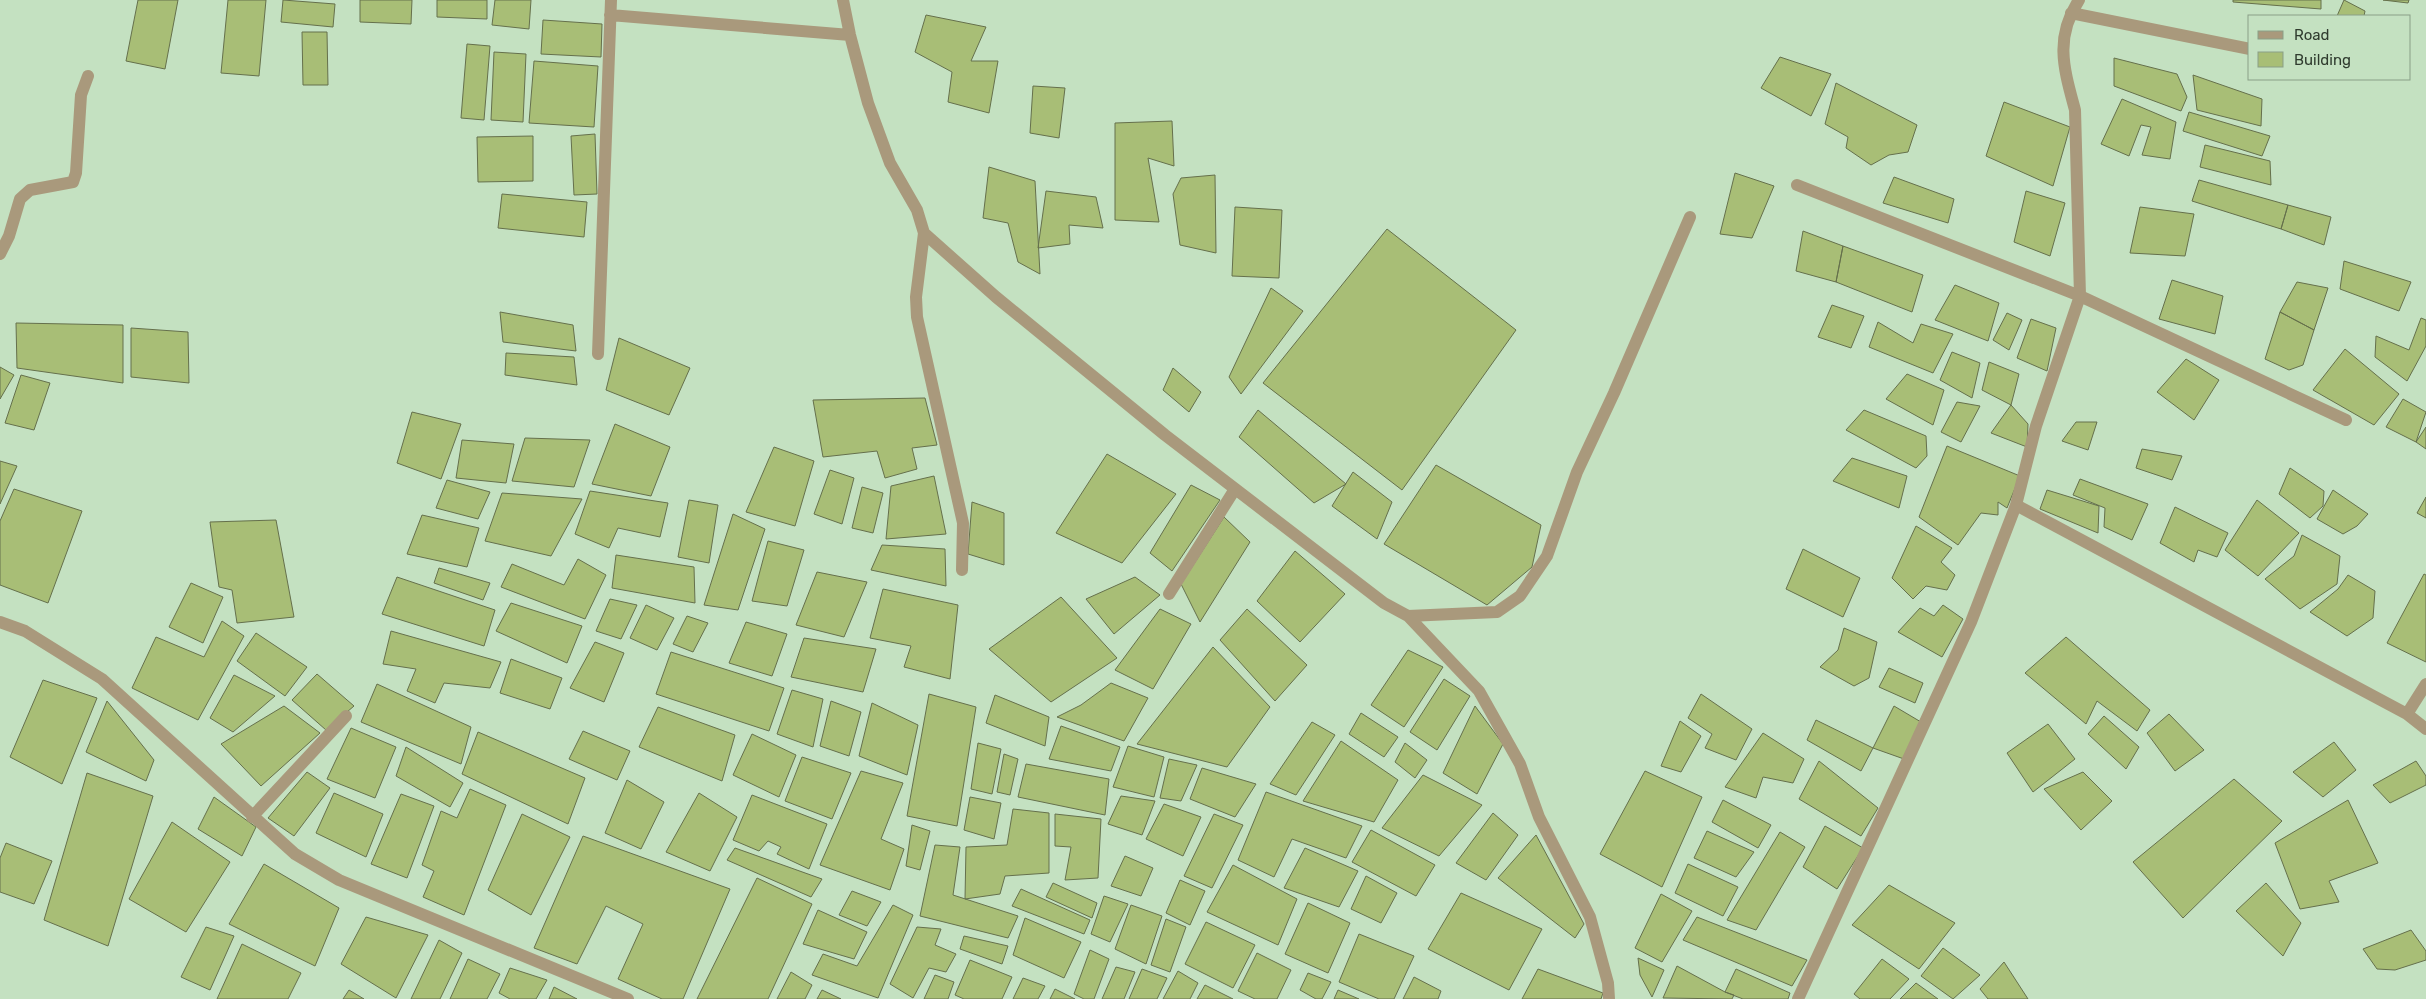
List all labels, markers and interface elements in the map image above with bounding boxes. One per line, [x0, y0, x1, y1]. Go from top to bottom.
legend [2248, 15, 2411, 80]
text: Road [2294, 26, 2330, 44]
text: Building [2294, 51, 2351, 69]

